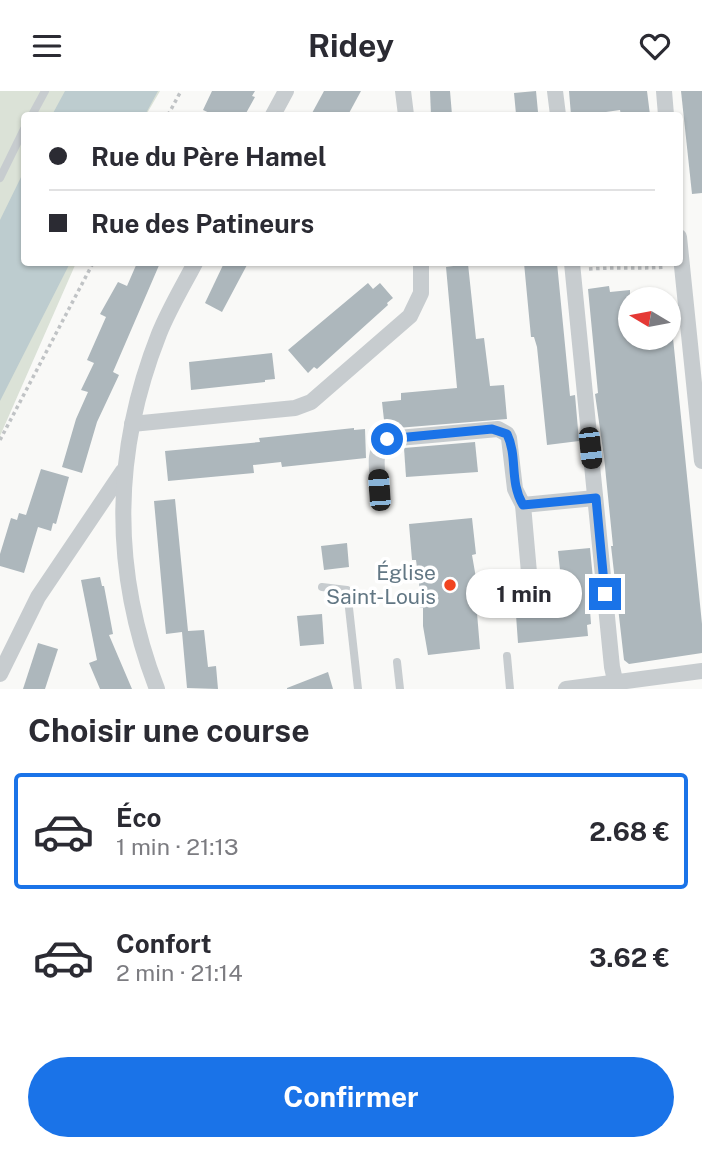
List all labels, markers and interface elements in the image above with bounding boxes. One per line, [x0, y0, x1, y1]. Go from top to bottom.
icon: menu [28, 27, 66, 65]
text: Ridey [308, 27, 394, 64]
icon: heart [636, 27, 674, 65]
text: Rue du Père Hamel [91, 141, 327, 172]
text: Rue des Patineurs [91, 208, 314, 239]
north arrow [618, 287, 681, 350]
map controls [618, 287, 681, 350]
route start [371, 423, 403, 455]
car [578, 426, 603, 470]
car [368, 468, 391, 512]
place label: Église Saint-Louis [326, 560, 436, 609]
callout: 1 min [465, 569, 580, 619]
marker: Église Saint-Louis [442, 577, 458, 593]
route end [589, 578, 621, 610]
text: 1 min [496, 580, 552, 607]
text: Choisir une course [28, 712, 310, 749]
icon: car [32, 800, 95, 863]
text: Éco [116, 802, 162, 833]
text: 2.68 € [589, 816, 670, 847]
text: 1 min · 21:13 [116, 833, 238, 860]
icon: car [32, 926, 95, 989]
text: Confort [116, 928, 212, 959]
text: 3.62 € [589, 942, 670, 973]
text: 2 min · 21:14 [116, 959, 243, 986]
button: Confirmer [28, 1057, 674, 1137]

